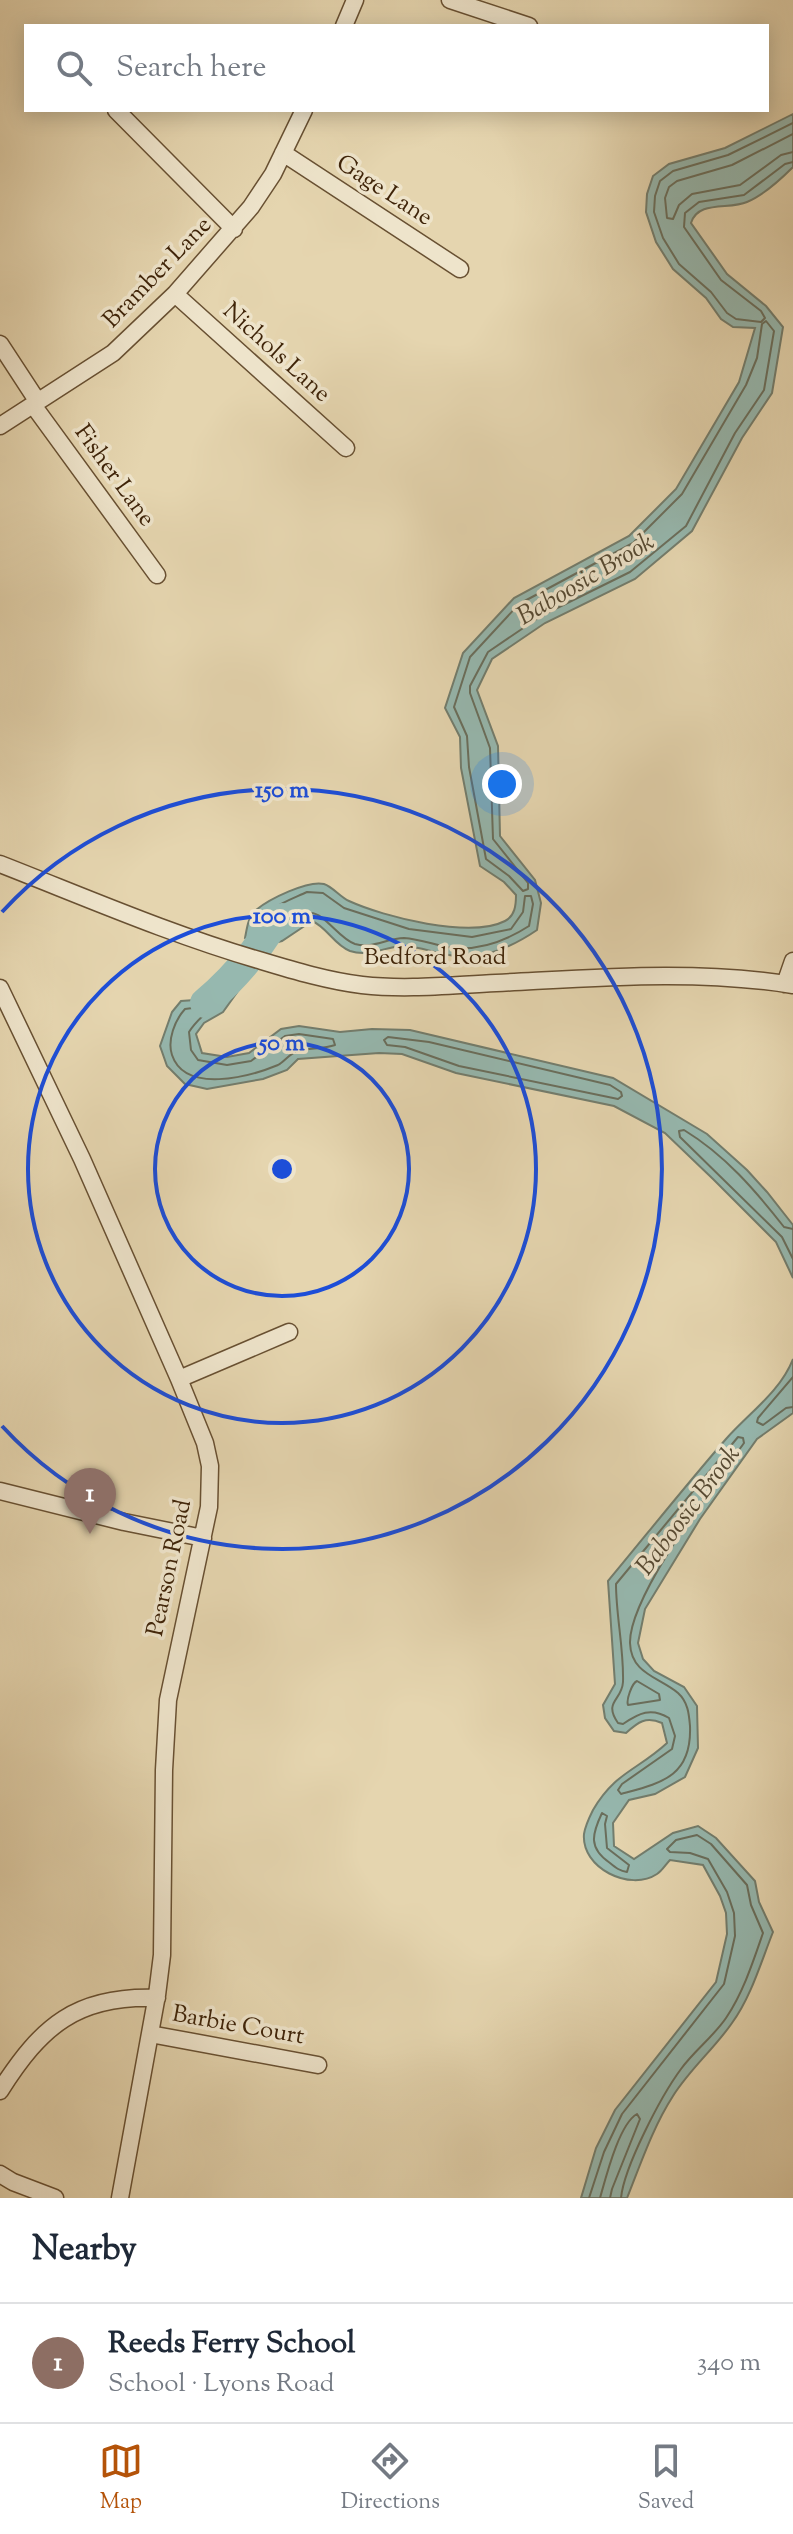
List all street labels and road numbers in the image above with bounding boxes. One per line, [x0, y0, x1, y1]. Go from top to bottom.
street label: Gage Lane [329, 147, 439, 235]
street label: Bramber Lane [96, 209, 220, 337]
street label: Nichols Lane [214, 295, 338, 411]
street label: Fisher Lane [65, 418, 163, 534]
street label: Bedford Road [364, 941, 507, 975]
street label: Pearson Road [139, 1496, 201, 1640]
street label: Barbie Court [169, 1998, 307, 2054]

